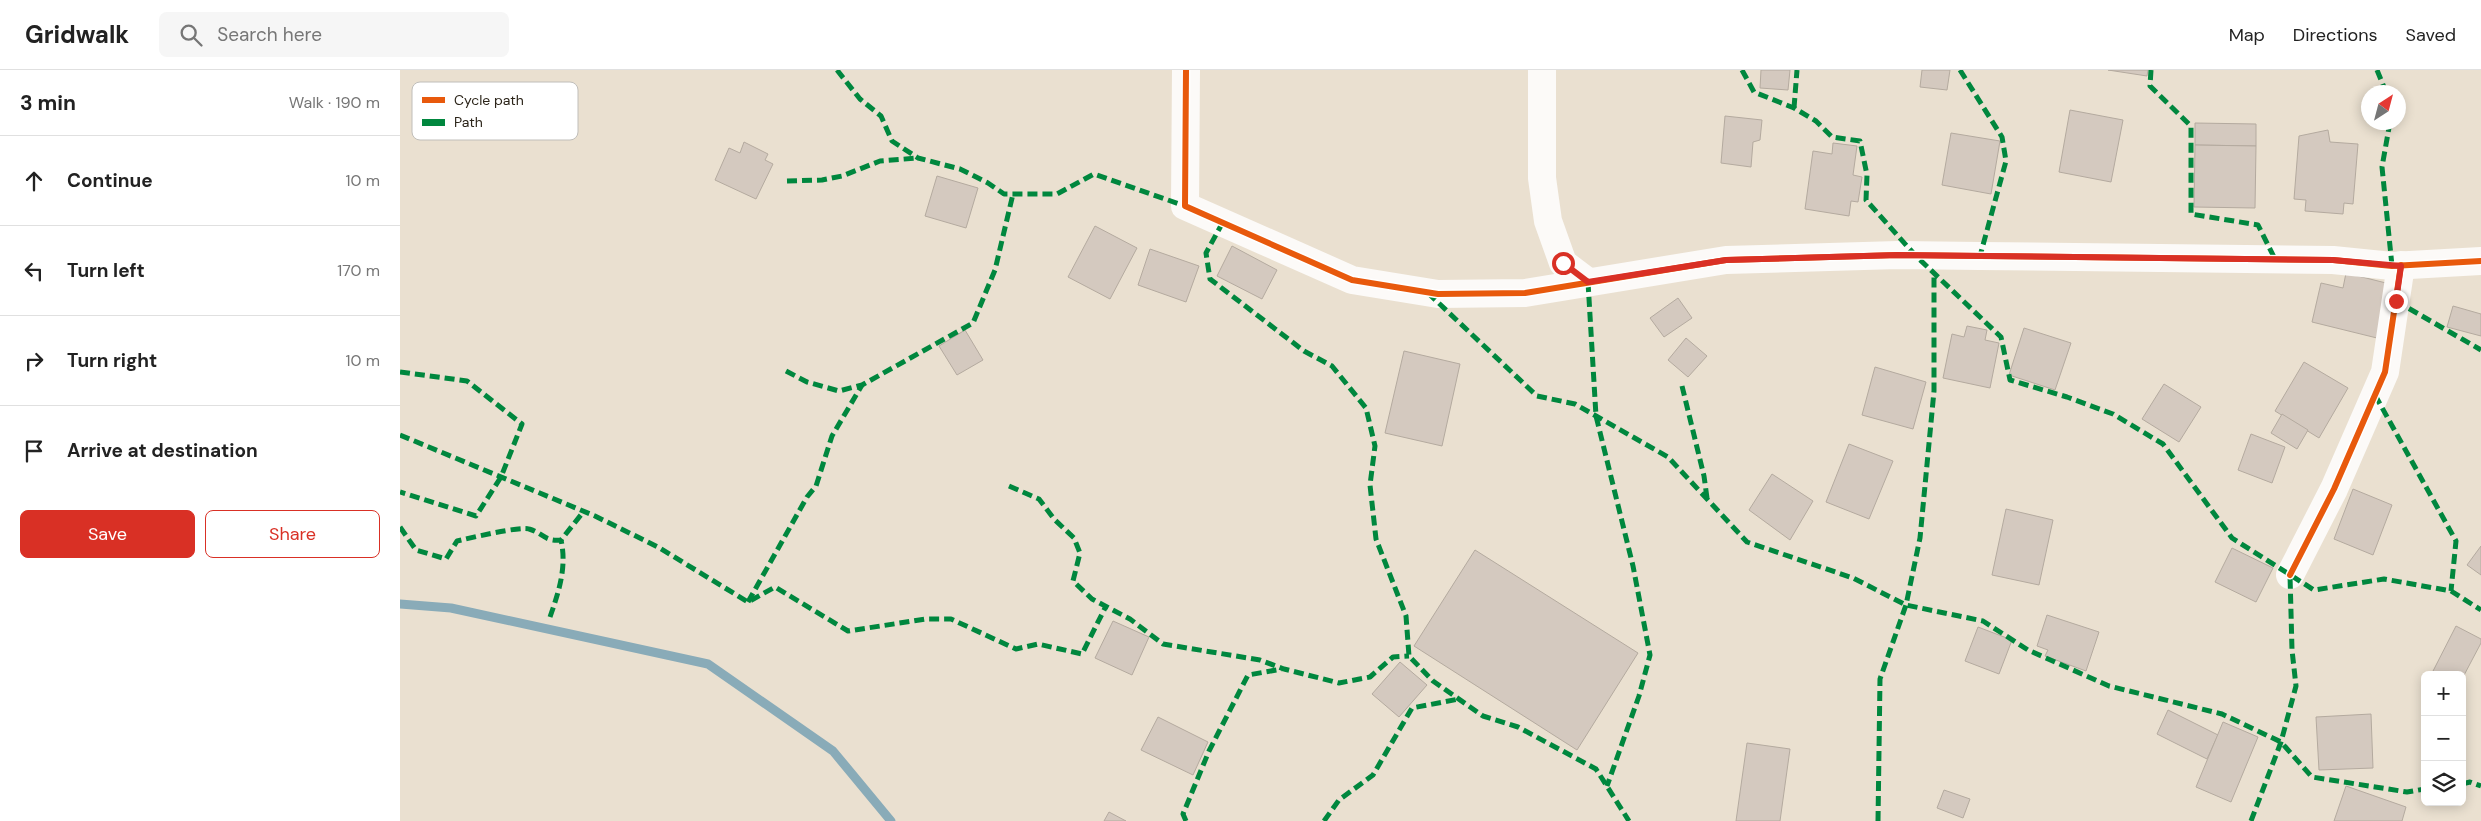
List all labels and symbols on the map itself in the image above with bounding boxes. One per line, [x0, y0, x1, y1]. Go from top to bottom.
legend [412, 82, 578, 140]
north arrow [2361, 85, 2406, 130]
text: Cycle path [454, 91, 524, 109]
text: Path [454, 113, 483, 131]
route start [1552, 252, 1575, 275]
route end [2385, 290, 2408, 313]

